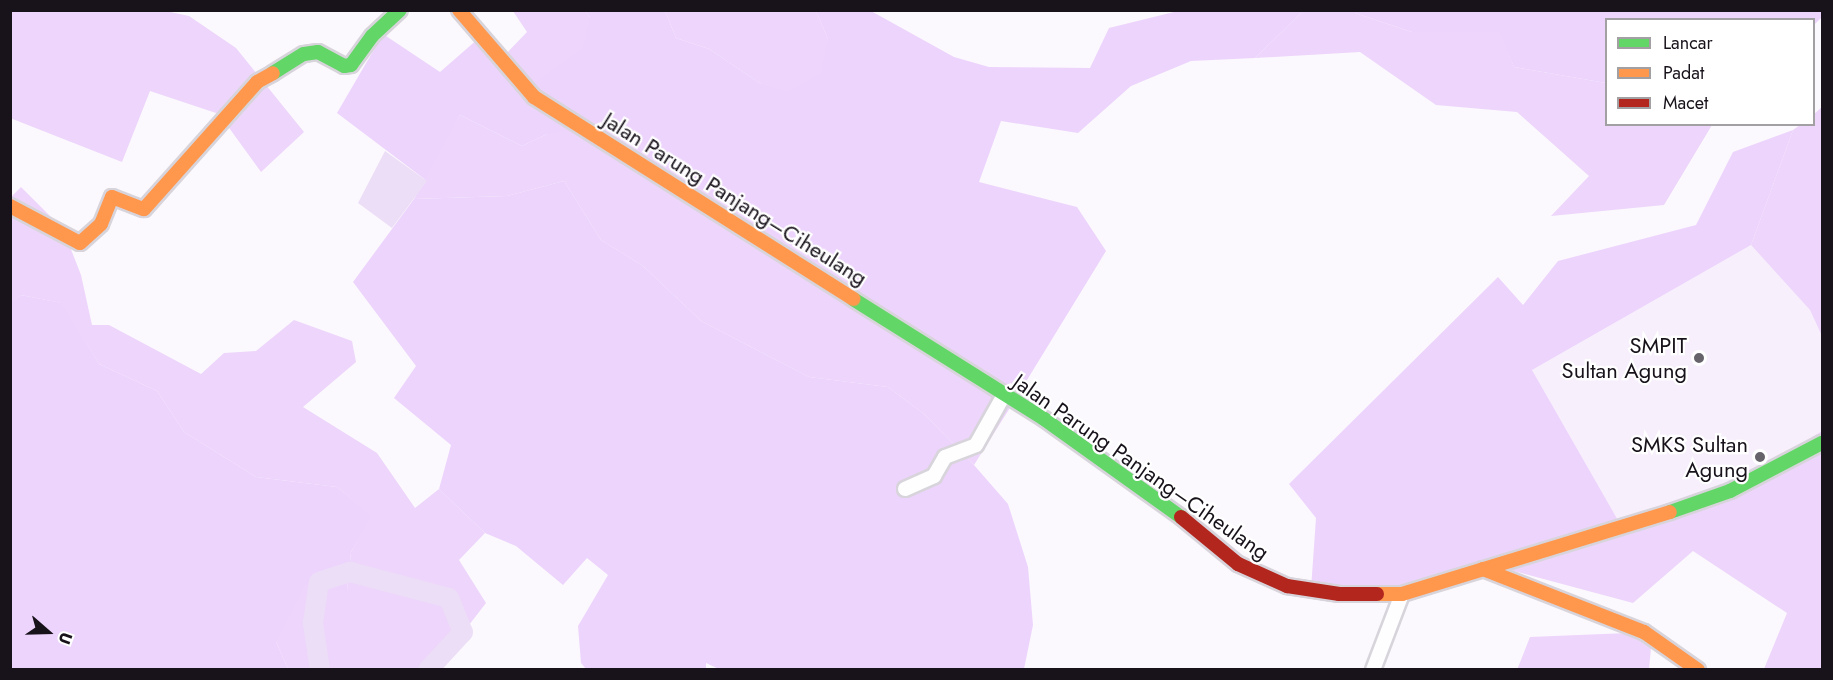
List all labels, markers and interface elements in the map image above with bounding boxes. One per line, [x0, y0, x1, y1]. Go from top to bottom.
legend [1605, 18, 1815, 126]
text: Lancar [1663, 30, 1713, 56]
text: Padat [1663, 60, 1704, 86]
text: Macet [1663, 90, 1708, 116]
street label: Jalan Parung Panjang–Ciheulang [598, 107, 872, 291]
place label: SMPIT Sultan Agung [1562, 332, 1687, 384]
marker: SMPIT Sultan Agung [1692, 351, 1706, 365]
street label: Jalan Parung Panjang–Ciheulang [1008, 368, 1274, 566]
place label: SMKS Sultan Agung [1631, 431, 1748, 482]
marker: SMKS Sultan Agung [1753, 450, 1767, 464]
north arrow [18, 602, 78, 662]
text: U [53, 629, 78, 648]

